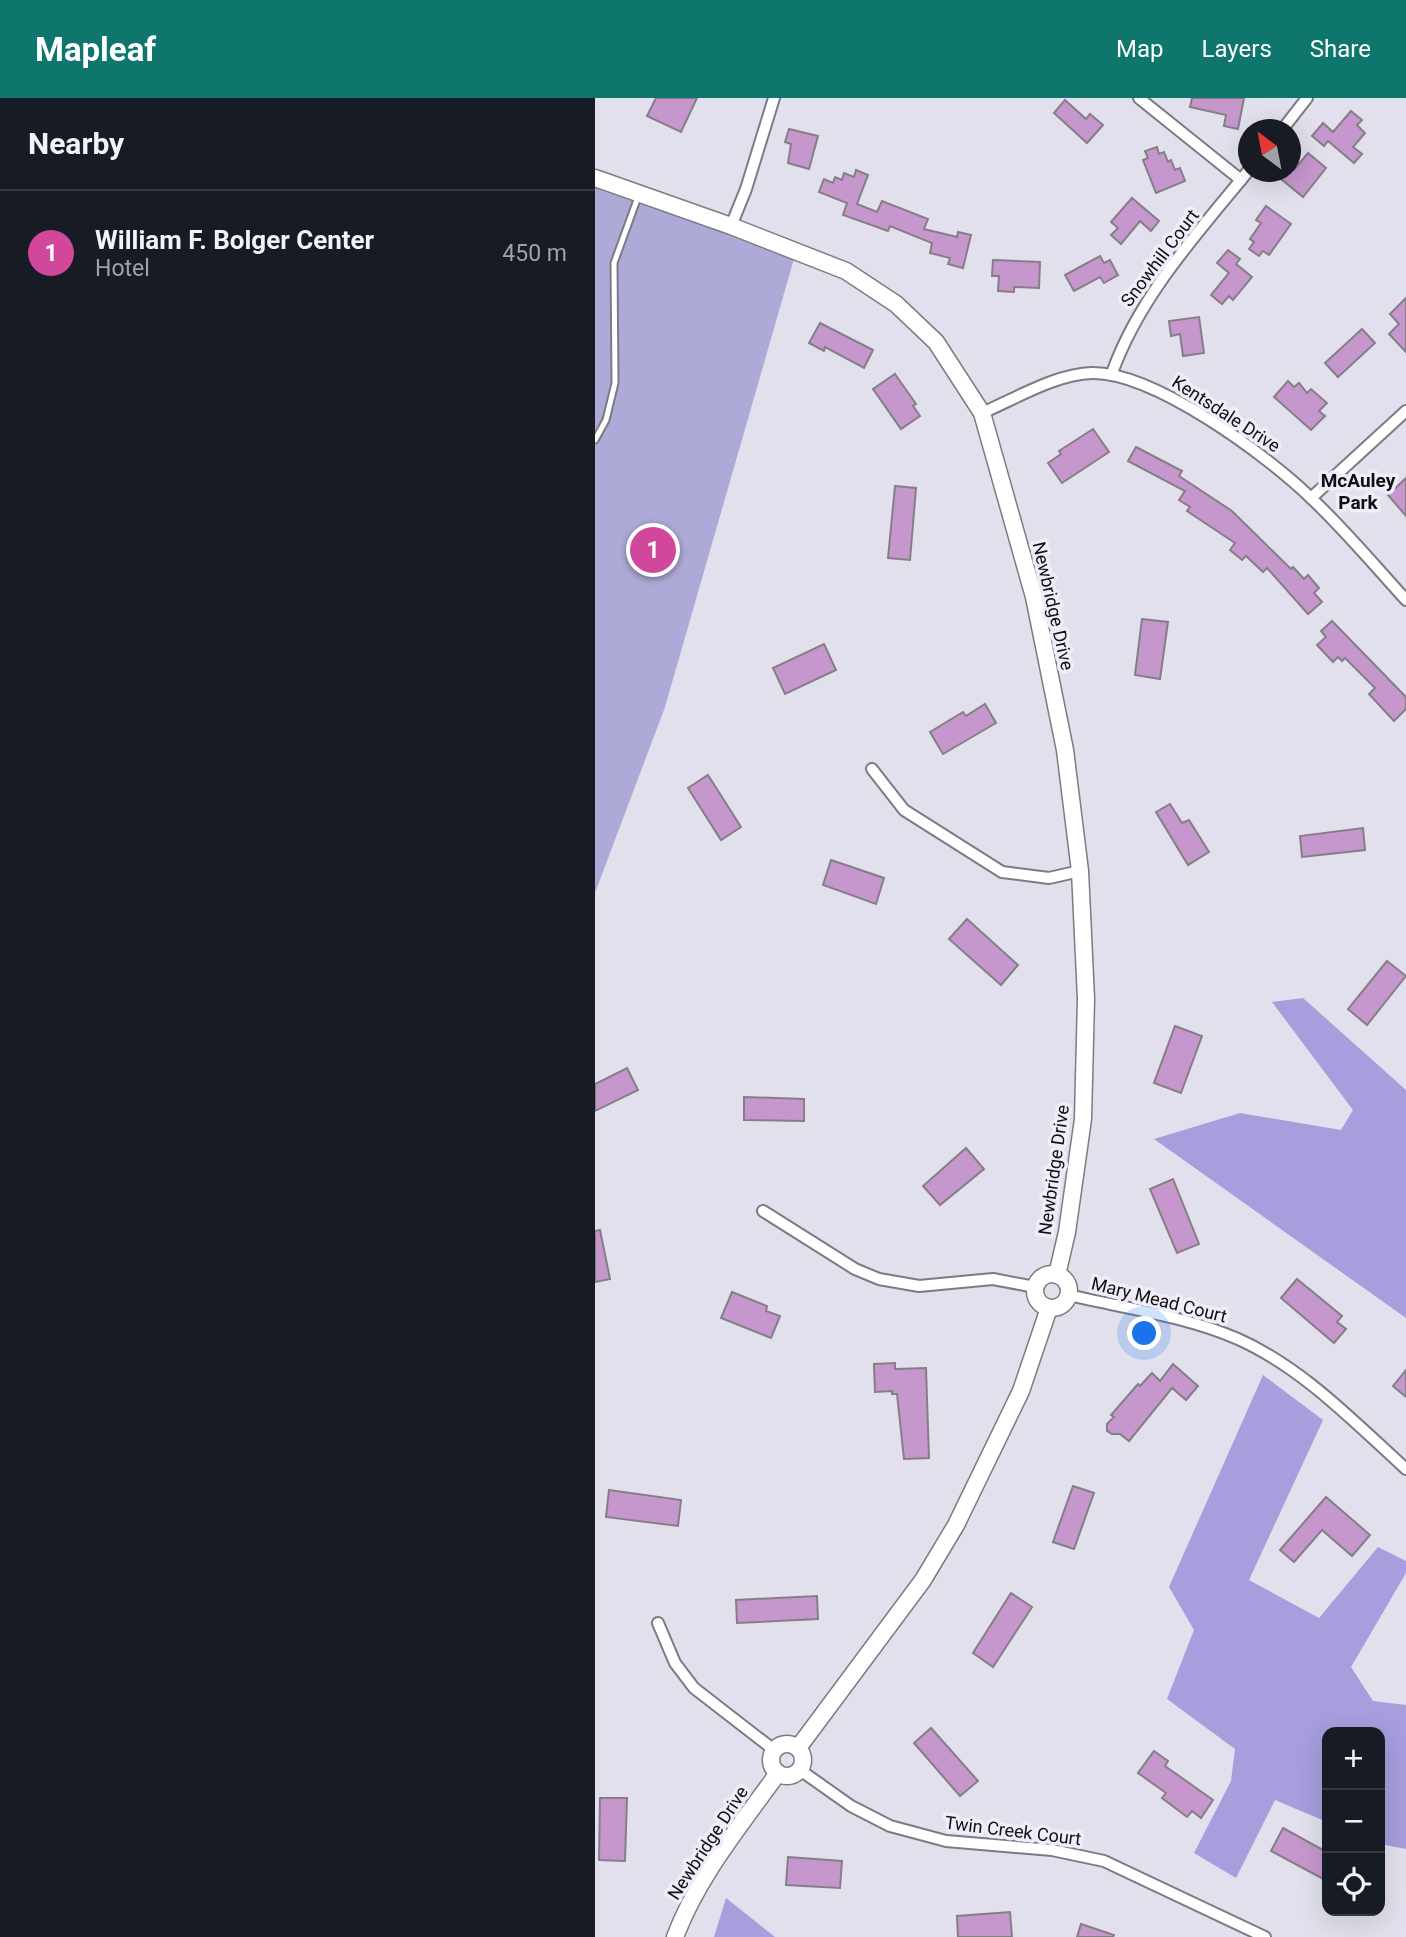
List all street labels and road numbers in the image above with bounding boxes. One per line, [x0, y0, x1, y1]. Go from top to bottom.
street label: Snowhill Court [1116, 205, 1203, 310]
street label: Kentsdale Drive [1168, 371, 1284, 456]
street label: Newbridge Drive [1028, 540, 1078, 672]
street label: Newbridge Drive [1034, 1104, 1073, 1236]
street label: Mary Mead Court [1089, 1273, 1229, 1327]
street label: Newbridge Drive [663, 1782, 752, 1903]
street label: Twin Creek Court [944, 1812, 1083, 1849]

